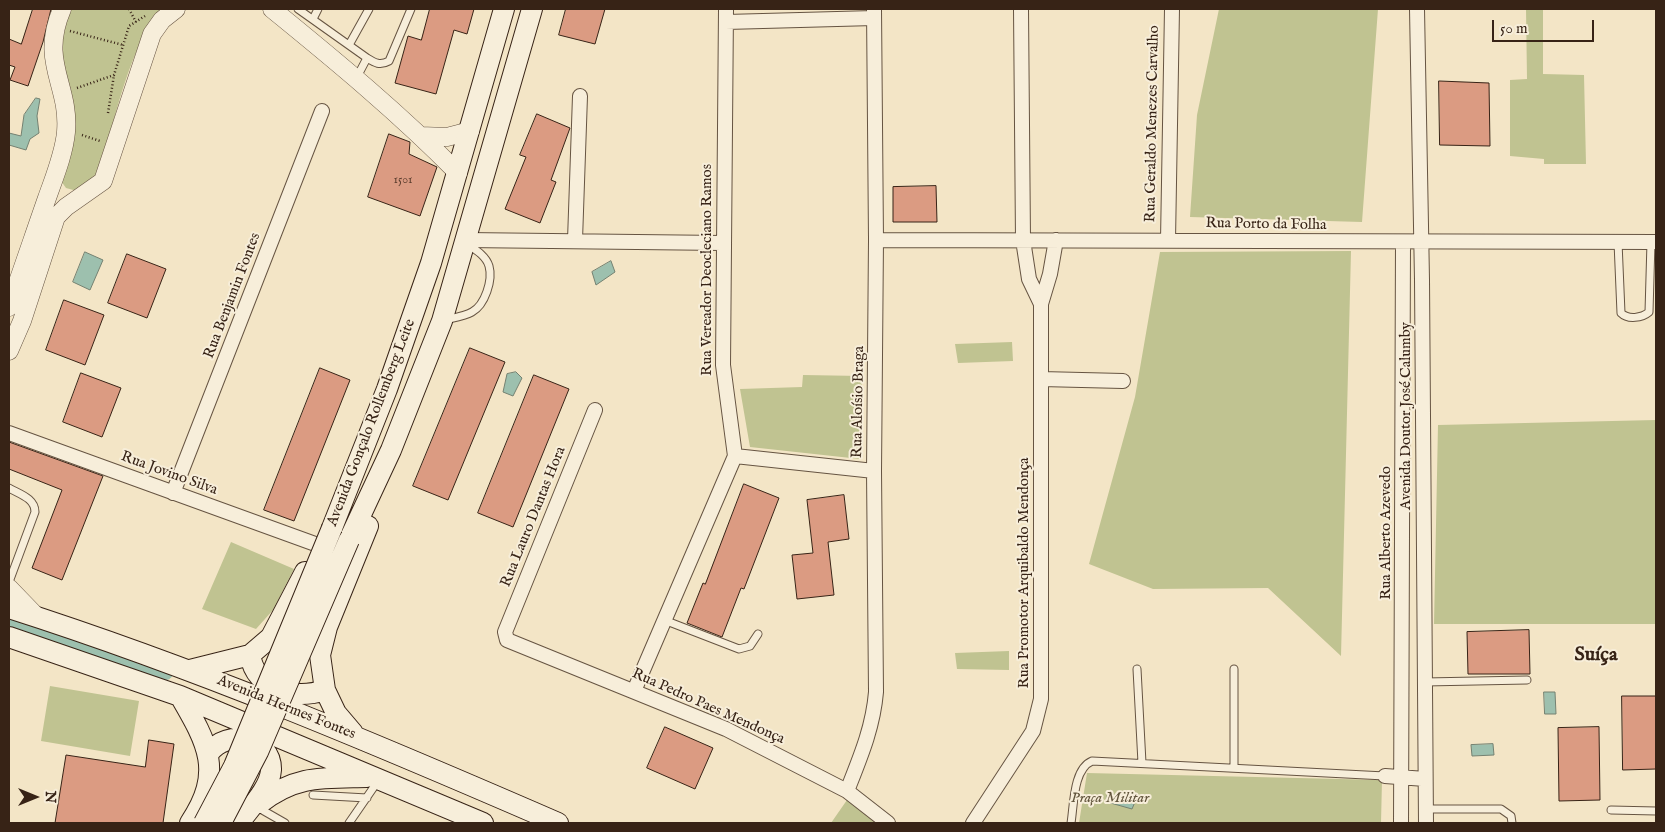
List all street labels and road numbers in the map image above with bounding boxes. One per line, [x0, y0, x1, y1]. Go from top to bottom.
street label: Rua Geraldo Menezes Carvalho [1142, 25, 1164, 223]
street label: Rua Vereador Deocleciano Ramos [699, 164, 717, 376]
street label: Rua Porto da Folha [1205, 215, 1327, 235]
street label: Rua Benjamin Fontes [201, 231, 265, 361]
street label: Avenida Gonçalo Rollemberg Leite [324, 317, 420, 529]
street label: Avenida Doutor José Calumby [1398, 322, 1416, 510]
street label: Rua Aloísio Braga [849, 346, 869, 458]
street label: Rua Lauro Dantas Hora [498, 444, 570, 590]
street label: Rua Jovino Silva [118, 448, 220, 500]
street label: Rua Promotor Arquibaldo Mendonça [1016, 457, 1034, 689]
street label: Rua Alberto Azevedo [1378, 466, 1396, 600]
street label: Rua Pedro Paes Mendonça [629, 665, 787, 749]
street label: Avenida Hermes Fontes [214, 672, 358, 744]

